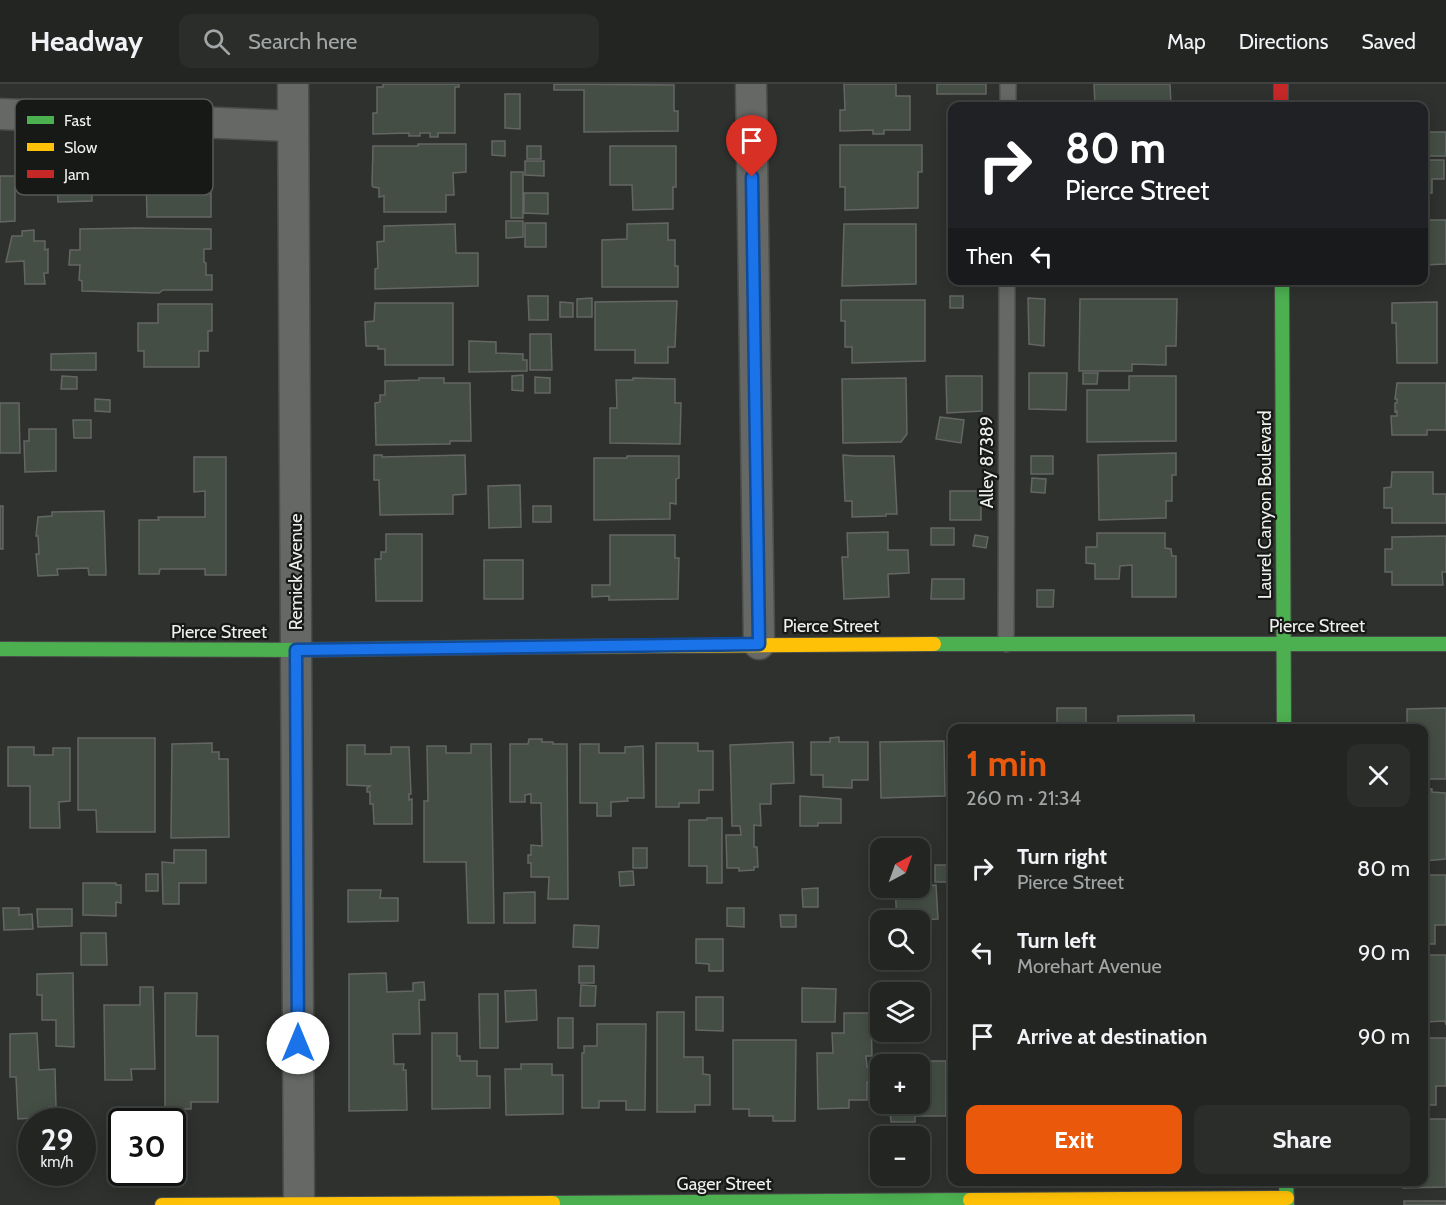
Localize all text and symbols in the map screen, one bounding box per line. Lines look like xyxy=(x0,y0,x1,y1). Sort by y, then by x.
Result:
search box xyxy=(179,14,599,68)
text: Headway xyxy=(30,24,143,58)
icon: search xyxy=(200,25,233,58)
text: Search here xyxy=(248,28,357,55)
text: Map xyxy=(1167,29,1206,54)
text: Directions xyxy=(1239,29,1328,54)
text: Saved xyxy=(1361,29,1416,54)
legend xyxy=(15,99,213,195)
text: Fast xyxy=(64,111,92,130)
pin xyxy=(726,115,777,177)
text: 80 m xyxy=(1065,122,1166,174)
icon: arrive xyxy=(735,124,768,157)
icon: right xyxy=(966,126,1044,204)
text: Slow xyxy=(64,138,98,157)
text: Jam xyxy=(63,165,90,184)
text: Pierce Street xyxy=(1065,174,1209,207)
icon: left xyxy=(1025,240,1058,273)
text: Then xyxy=(966,243,1013,270)
street label: Laurel Canyon Boulevard xyxy=(1254,411,1276,599)
street label: Alley 87389 xyxy=(976,416,998,508)
street label: Remick Avenue xyxy=(285,514,307,630)
street label: Pierce Street xyxy=(783,615,879,637)
street label: Pierce Street xyxy=(1269,615,1365,637)
street label: Pierce Street xyxy=(171,621,267,643)
text: 1 min xyxy=(966,741,1047,785)
button: close xyxy=(1347,744,1410,807)
text: 260 m · 21:34 xyxy=(966,786,1081,810)
north arrow xyxy=(870,838,930,898)
map controls xyxy=(870,838,930,1186)
text: Turn right xyxy=(1017,843,1107,870)
icon: right xyxy=(966,852,999,885)
text: 80 m xyxy=(1357,855,1410,882)
text: Pierce Street xyxy=(1017,870,1124,894)
button: search xyxy=(870,910,930,970)
text: Turn left xyxy=(1017,927,1096,954)
icon: left xyxy=(966,936,999,969)
text: 90 m xyxy=(1358,939,1410,966)
text: Morehart Avenue xyxy=(1017,954,1162,978)
button: layers xyxy=(870,982,930,1042)
position arrow xyxy=(266,1011,330,1075)
icon: arrive xyxy=(966,1020,999,1053)
text: Arrive at destination xyxy=(1017,1023,1207,1050)
text: 90 m xyxy=(1358,1023,1410,1050)
button: + xyxy=(870,1054,930,1114)
button: Exit xyxy=(966,1105,1182,1174)
button: Share xyxy=(1194,1105,1410,1174)
speed limit sign: 30 xyxy=(108,1108,186,1186)
text: 29 xyxy=(41,1121,73,1158)
button: − xyxy=(870,1126,930,1186)
text: km/h xyxy=(41,1153,73,1171)
street label: Gager Street xyxy=(677,1173,771,1195)

